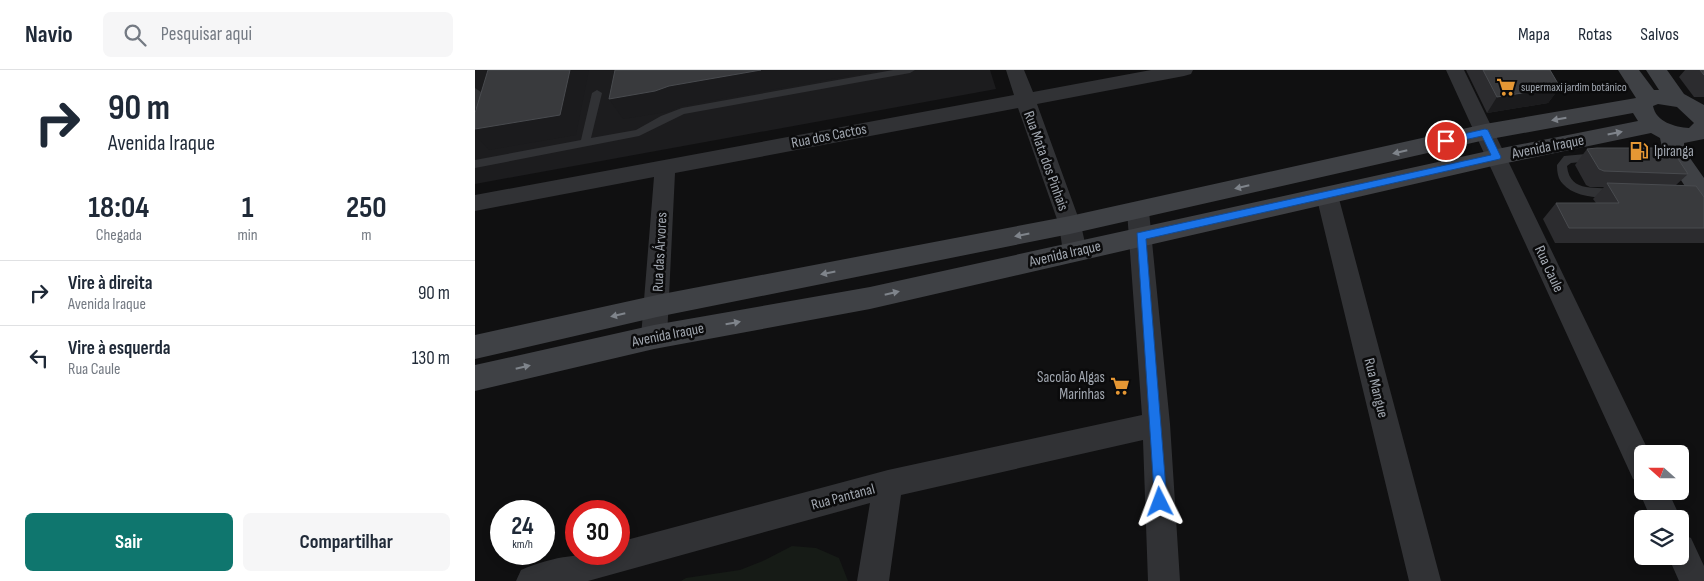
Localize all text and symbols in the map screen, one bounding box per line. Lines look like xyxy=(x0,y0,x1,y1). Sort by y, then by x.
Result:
search box xyxy=(103,12,453,57)
text: Navio xyxy=(25,20,73,49)
icon: search xyxy=(121,21,149,49)
text: Pesquisar aqui xyxy=(161,23,252,46)
text: Mapa xyxy=(1518,24,1550,45)
text: Rotas xyxy=(1578,24,1612,45)
text: Salvos xyxy=(1640,24,1679,45)
supermarket icon: supermaxi jardim botânico xyxy=(1495,76,1517,98)
place label: supermaxi jardim botânico xyxy=(1521,80,1627,95)
text: 90 m xyxy=(108,87,170,130)
icon: right xyxy=(25,90,90,155)
street label: Rua Mata dos Pinhais xyxy=(1019,108,1073,214)
one-way arrow xyxy=(1551,116,1567,124)
street label: Rua dos Cactos xyxy=(790,119,868,153)
pin xyxy=(1425,120,1467,162)
icon: arrive xyxy=(1432,127,1460,155)
one-way arrow xyxy=(1607,129,1623,137)
text: Avenida Iraque xyxy=(108,130,215,157)
street label: Avenida Iraque xyxy=(1509,131,1586,163)
fuel station icon: Ipiranga xyxy=(1628,140,1650,162)
place label: Ipiranga xyxy=(1654,142,1694,161)
one-way arrow xyxy=(1392,148,1408,156)
one-way arrow xyxy=(1234,183,1249,191)
text: 18:04 xyxy=(88,190,149,226)
text: 1 xyxy=(242,190,254,226)
text: 250 xyxy=(346,190,387,226)
street label: Rua das Árvores xyxy=(648,212,672,292)
text: Chegada xyxy=(96,226,142,245)
text: min xyxy=(238,226,258,245)
text: m xyxy=(361,226,371,245)
one-way arrow xyxy=(1014,231,1030,239)
street label: Avenida Iraque xyxy=(1026,237,1103,272)
street label: Rua Caule xyxy=(1530,243,1568,295)
one-way arrow xyxy=(820,269,836,277)
text: Vire à direita xyxy=(68,272,152,295)
icon: right xyxy=(25,279,53,307)
text: 90 m xyxy=(418,282,450,305)
one-way arrow xyxy=(885,289,900,297)
text: Avenida Iraque xyxy=(68,295,146,314)
one-way arrow xyxy=(610,311,625,319)
one-way arrow xyxy=(725,318,741,326)
street label: Avenida Iraque xyxy=(629,319,706,351)
text: Vire à esquerda xyxy=(68,337,170,360)
icon: left xyxy=(25,344,53,372)
text: 130 m xyxy=(412,347,450,370)
street label: Rua Mangue xyxy=(1359,356,1393,420)
text: Rua Caule xyxy=(68,360,121,379)
one-way arrow xyxy=(515,363,530,371)
place label: Sacolão Algas Marinhas xyxy=(1037,368,1105,404)
supermarket icon: Sacolão Algas Marinhas xyxy=(1109,375,1131,397)
north arrow xyxy=(1634,445,1689,500)
map controls xyxy=(1634,445,1689,565)
position arrow xyxy=(1133,475,1185,527)
street label: Rua Pantanal xyxy=(809,479,877,515)
speed limit sign: 30 xyxy=(565,500,630,565)
button: layers xyxy=(1634,510,1689,565)
text: 24 xyxy=(511,511,534,542)
button: Sair xyxy=(25,513,233,571)
button: Compartilhar xyxy=(243,513,450,571)
text: km/h xyxy=(512,537,533,552)

